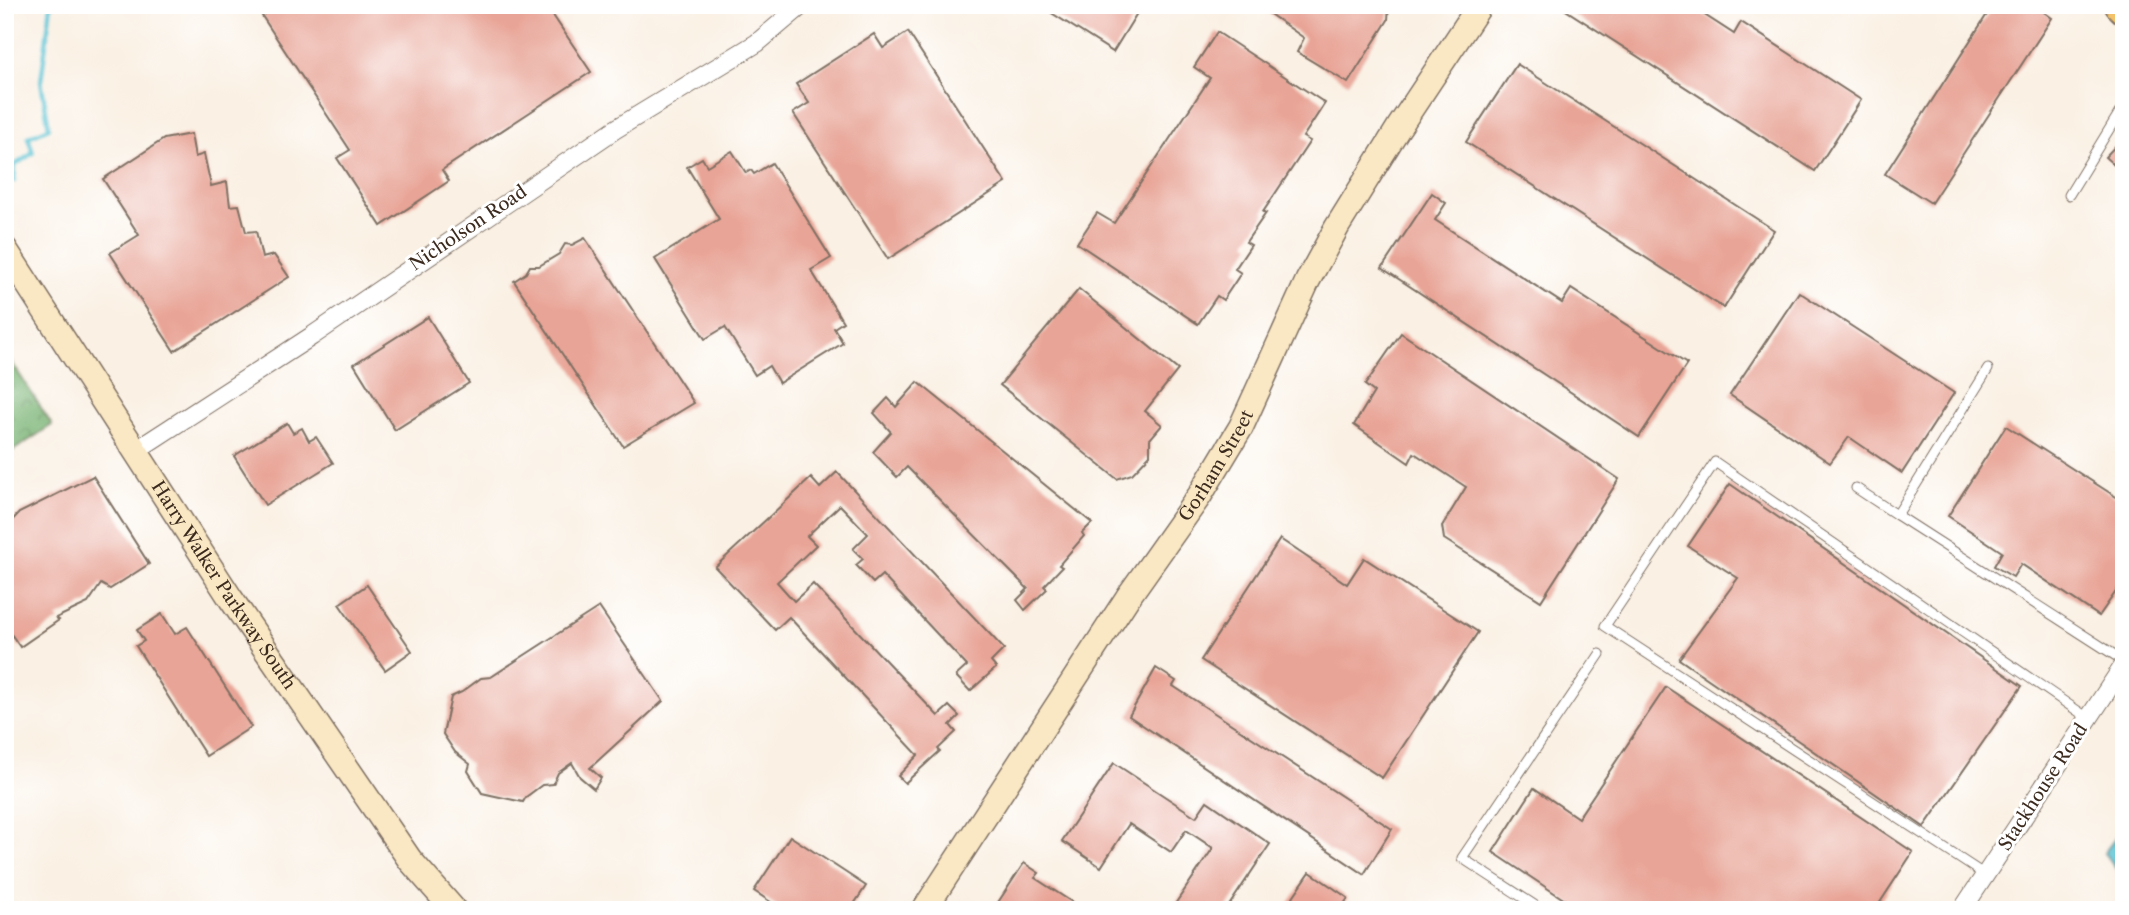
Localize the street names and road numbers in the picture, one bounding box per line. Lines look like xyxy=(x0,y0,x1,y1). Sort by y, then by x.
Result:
street label: Nicholson Road xyxy=(405,181,531,275)
street label: Gorham Street xyxy=(1174,406,1258,526)
street label: Harry Walker Parkway South xyxy=(147,477,301,694)
street label: Stackhouse Road xyxy=(1994,719,2092,855)

